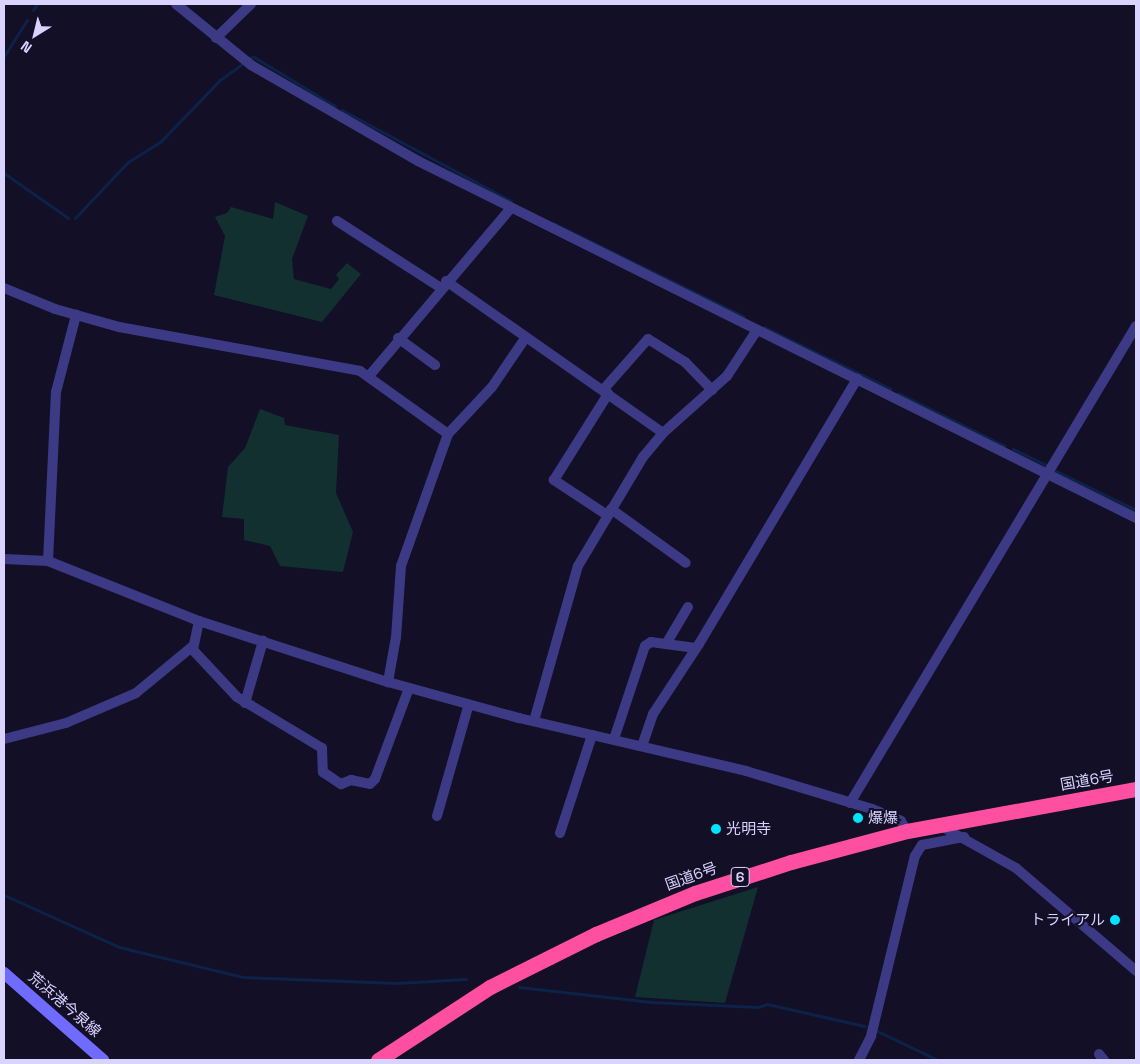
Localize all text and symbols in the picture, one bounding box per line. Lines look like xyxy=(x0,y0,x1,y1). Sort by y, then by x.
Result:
north arrow xyxy=(10,10,60,60)
text: N xyxy=(17,37,35,57)
street label: 国道6号 xyxy=(1059,766,1115,794)
place label: 爆爆 xyxy=(868,809,898,827)
marker: 爆爆 xyxy=(852,812,864,824)
place label: 光明寺 xyxy=(726,820,771,838)
marker: 光明寺 xyxy=(710,823,722,835)
street label: 国道6号 xyxy=(662,858,720,894)
road number: 6 xyxy=(730,866,750,889)
place label: トライアル xyxy=(1030,911,1105,929)
marker: トライアル xyxy=(1109,914,1121,926)
street label: 荒浜港今泉線 xyxy=(25,968,105,1040)

